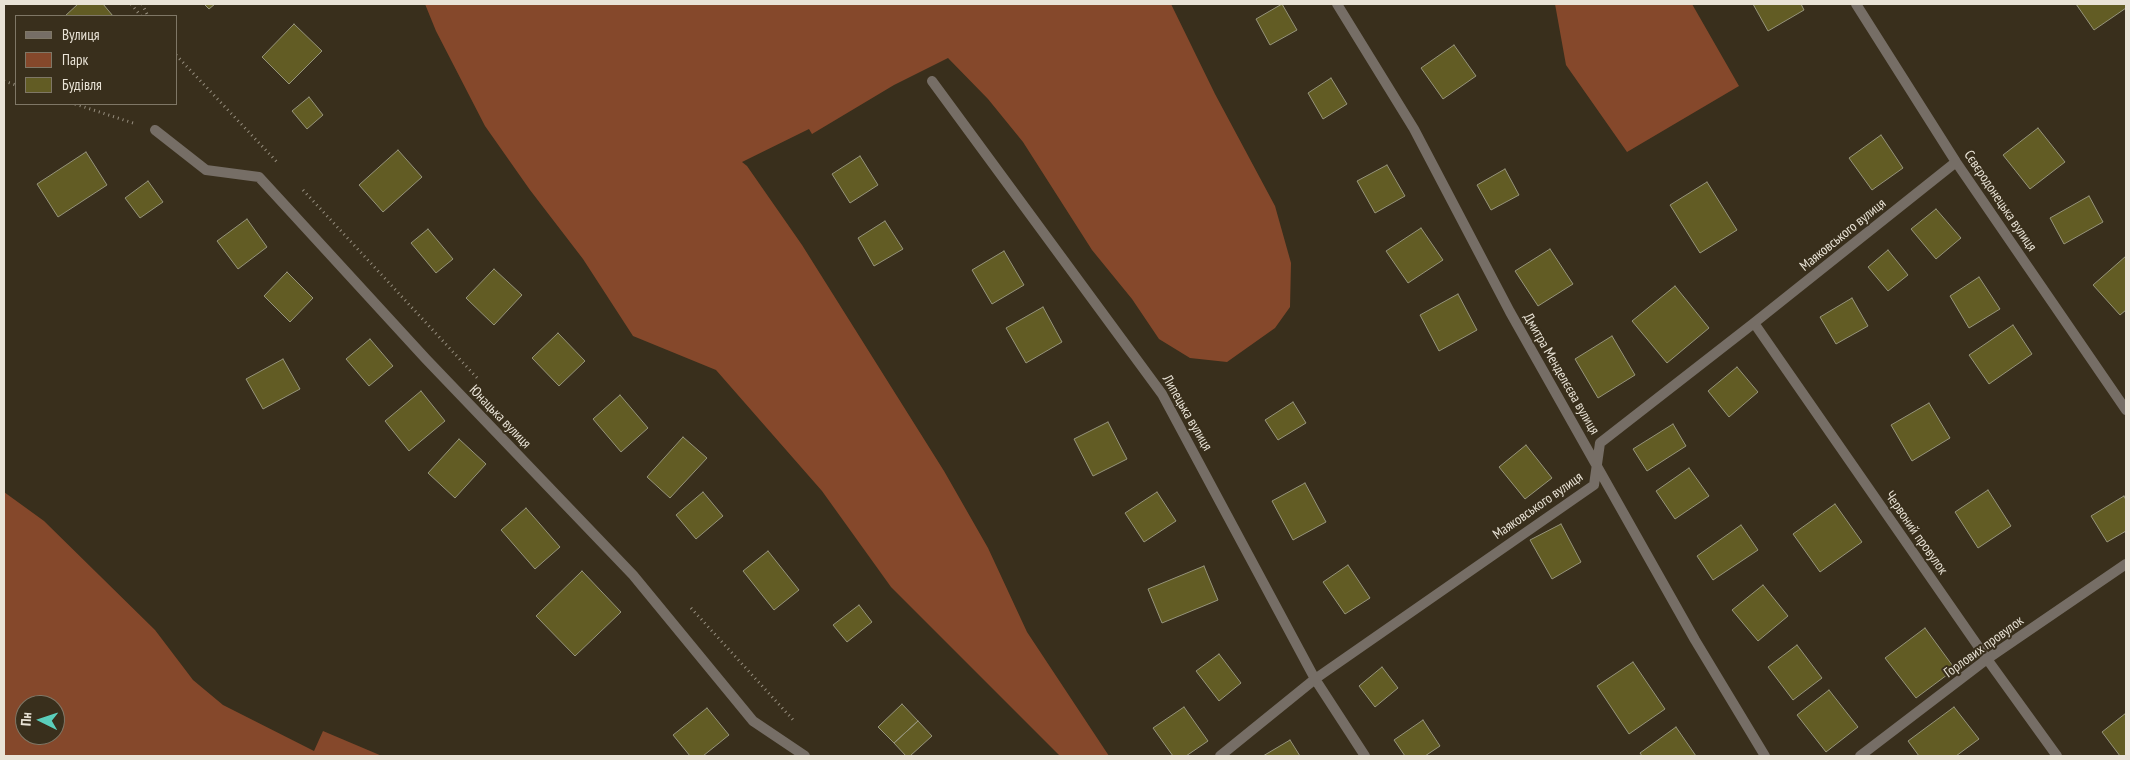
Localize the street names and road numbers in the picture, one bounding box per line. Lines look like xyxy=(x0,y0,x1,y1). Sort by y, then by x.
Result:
street label: Сєвєродонецька вулиця xyxy=(1960,147,2040,255)
street label: Маяковського вулиця xyxy=(1797,195,1889,275)
street label: Дмитра Менделєєва вулиця xyxy=(1519,310,1603,438)
street label: Липецька вулиця xyxy=(1159,372,1215,454)
street label: Юнацька вулиця xyxy=(466,382,534,452)
street label: Маяковського вулиця xyxy=(1490,469,1586,543)
street label: Червоний провулок xyxy=(1881,488,1951,578)
street label: Горлових провулок xyxy=(1941,613,2027,681)

